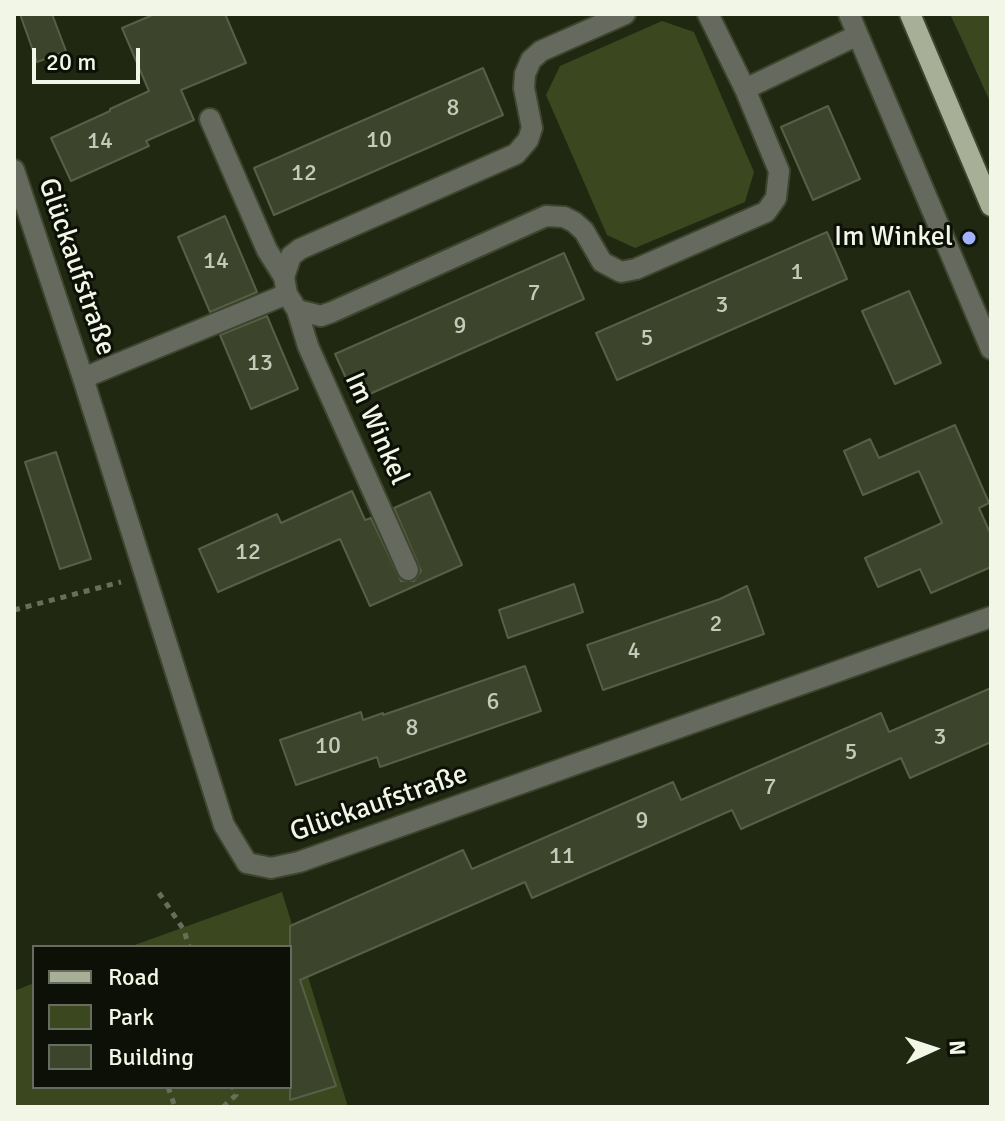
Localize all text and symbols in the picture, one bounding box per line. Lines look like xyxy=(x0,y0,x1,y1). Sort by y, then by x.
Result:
scale bar xyxy=(36,32,144,82)
text: 20 m xyxy=(46,47,96,77)
house number: 8 xyxy=(447,95,459,123)
house number: 10 xyxy=(366,127,392,155)
house number: 14 xyxy=(87,128,113,156)
house number: 12 xyxy=(291,160,317,188)
street label: Glückaufstraße xyxy=(30,174,122,360)
place label: Im Winkel xyxy=(834,221,953,255)
marker: Im Winkel xyxy=(960,229,978,247)
house number: 14 xyxy=(203,248,229,276)
house number: 1 xyxy=(791,259,803,287)
house number: 7 xyxy=(528,280,540,308)
house number: 3 xyxy=(716,292,728,320)
house number: 9 xyxy=(454,313,466,341)
house number: 5 xyxy=(641,325,653,353)
house number: 13 xyxy=(247,350,273,378)
street label: Im Winkel xyxy=(336,368,416,490)
house number: 12 xyxy=(235,539,261,567)
house number: 2 xyxy=(710,611,722,639)
house number: 4 xyxy=(628,638,640,666)
house number: 6 xyxy=(487,689,499,717)
house number: 8 xyxy=(406,715,418,743)
house number: 3 xyxy=(934,724,946,752)
house number: 10 xyxy=(315,733,341,761)
house number: 5 xyxy=(845,739,857,767)
street label: Glückaufstraße xyxy=(286,758,472,850)
house number: 7 xyxy=(764,774,776,802)
house number: 9 xyxy=(636,808,648,836)
house number: 11 xyxy=(549,843,575,871)
legend xyxy=(32,945,292,1089)
text: Road xyxy=(108,962,159,992)
text: Park xyxy=(108,1002,154,1032)
north arrow xyxy=(893,1009,973,1089)
text: N xyxy=(944,1039,971,1056)
text: Building xyxy=(108,1042,194,1072)

